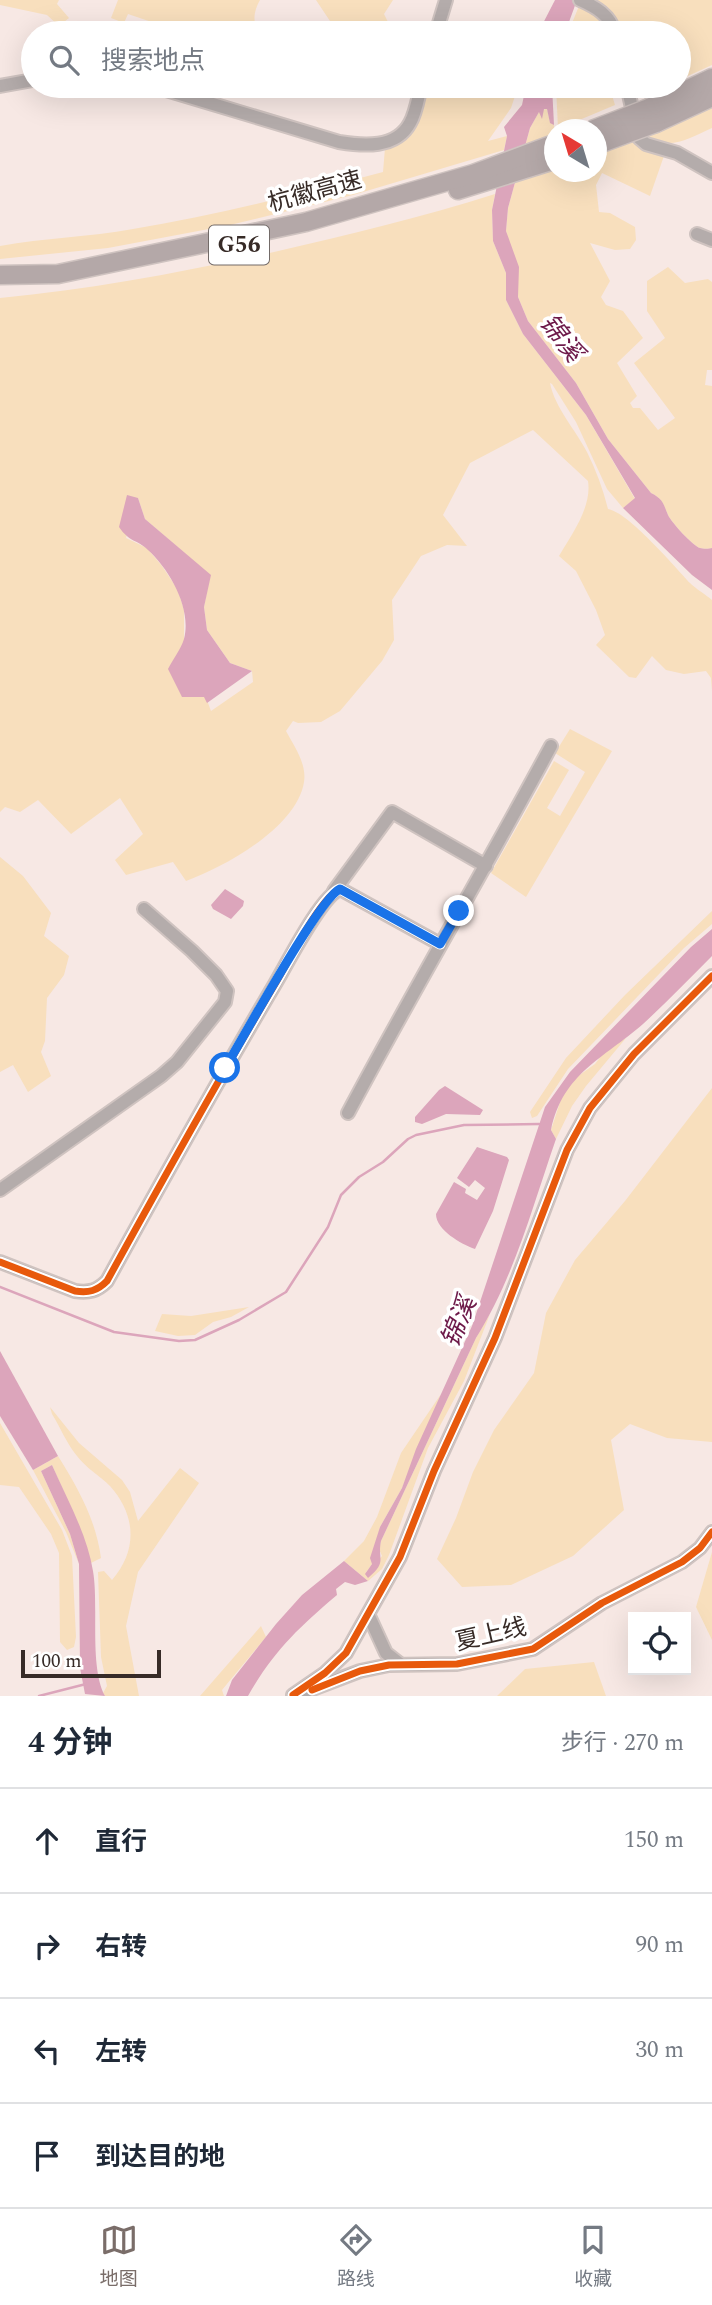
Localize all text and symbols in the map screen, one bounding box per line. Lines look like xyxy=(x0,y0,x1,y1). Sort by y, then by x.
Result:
search box xyxy=(21,21,691,98)
icon: search xyxy=(45,41,83,79)
text: 搜索地点 xyxy=(101,41,205,81)
north arrow xyxy=(544,119,607,182)
street label: 杭徽高速 xyxy=(264,162,366,222)
road number: G56 xyxy=(209,226,269,264)
water label: 锦溪 xyxy=(529,305,595,373)
route end xyxy=(443,895,474,926)
route start xyxy=(209,1052,240,1083)
water label: 锦溪 xyxy=(431,1288,488,1354)
street label: 夏上线 xyxy=(452,1609,530,1661)
map controls xyxy=(628,1612,691,1675)
button: locate xyxy=(628,1612,691,1675)
scale bar xyxy=(21,1647,161,1679)
text: 100 m xyxy=(32,1647,82,1676)
text: 4 分钟 xyxy=(28,1720,112,1766)
text: 步行 · 270 m xyxy=(561,1726,684,1761)
icon: ahead xyxy=(28,1822,66,1860)
text: 直行 xyxy=(95,1822,147,1862)
text: 150 m xyxy=(624,1823,684,1858)
icon: right xyxy=(28,1927,66,1965)
text: 右转 xyxy=(95,1927,147,1967)
text: 90 m xyxy=(635,1928,684,1963)
icon: left xyxy=(28,2032,66,2070)
text: 左转 xyxy=(95,2032,147,2072)
text: 30 m xyxy=(635,2033,684,2068)
icon: arrive xyxy=(28,2137,66,2175)
text: 到达目的地 xyxy=(95,2137,225,2177)
tab: 地图 xyxy=(100,2221,138,2294)
tab: 路线 xyxy=(337,2221,375,2294)
tab: 收藏 xyxy=(574,2221,612,2294)

